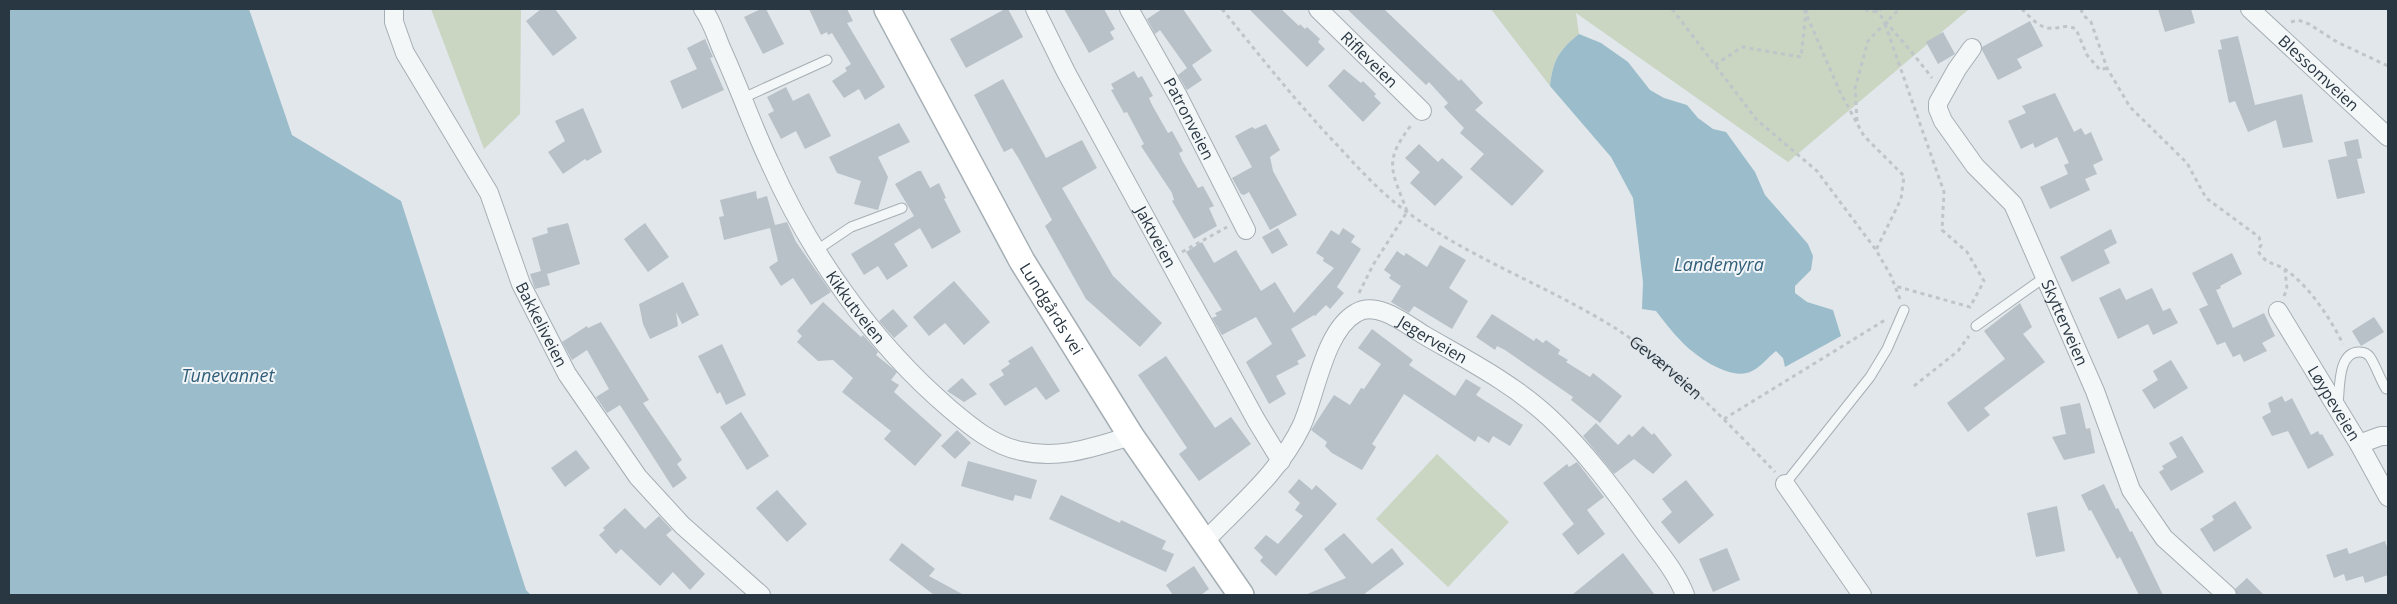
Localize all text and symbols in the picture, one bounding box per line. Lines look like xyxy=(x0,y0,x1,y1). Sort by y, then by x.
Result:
street label: Rifleveien xyxy=(1336,26,1403,93)
street label: Blessomveien xyxy=(2274,30,2364,116)
street label: Patronveien xyxy=(1159,73,1220,164)
street label: Jaktveien xyxy=(1129,200,1182,272)
water label: Landemyra xyxy=(1674,252,1764,276)
street label: Lundgårds vei xyxy=(1015,258,1089,359)
street label: Kikkutveien xyxy=(821,266,890,348)
street label: Skytterveien xyxy=(2036,276,2093,369)
street label: Bakkeliveien xyxy=(511,278,573,371)
street label: Jegerveien xyxy=(1392,309,1472,369)
street label: Geværveien xyxy=(1625,330,1707,404)
street label: Løypeveien xyxy=(2303,361,2366,445)
water label: Tunevannet xyxy=(182,363,275,387)

